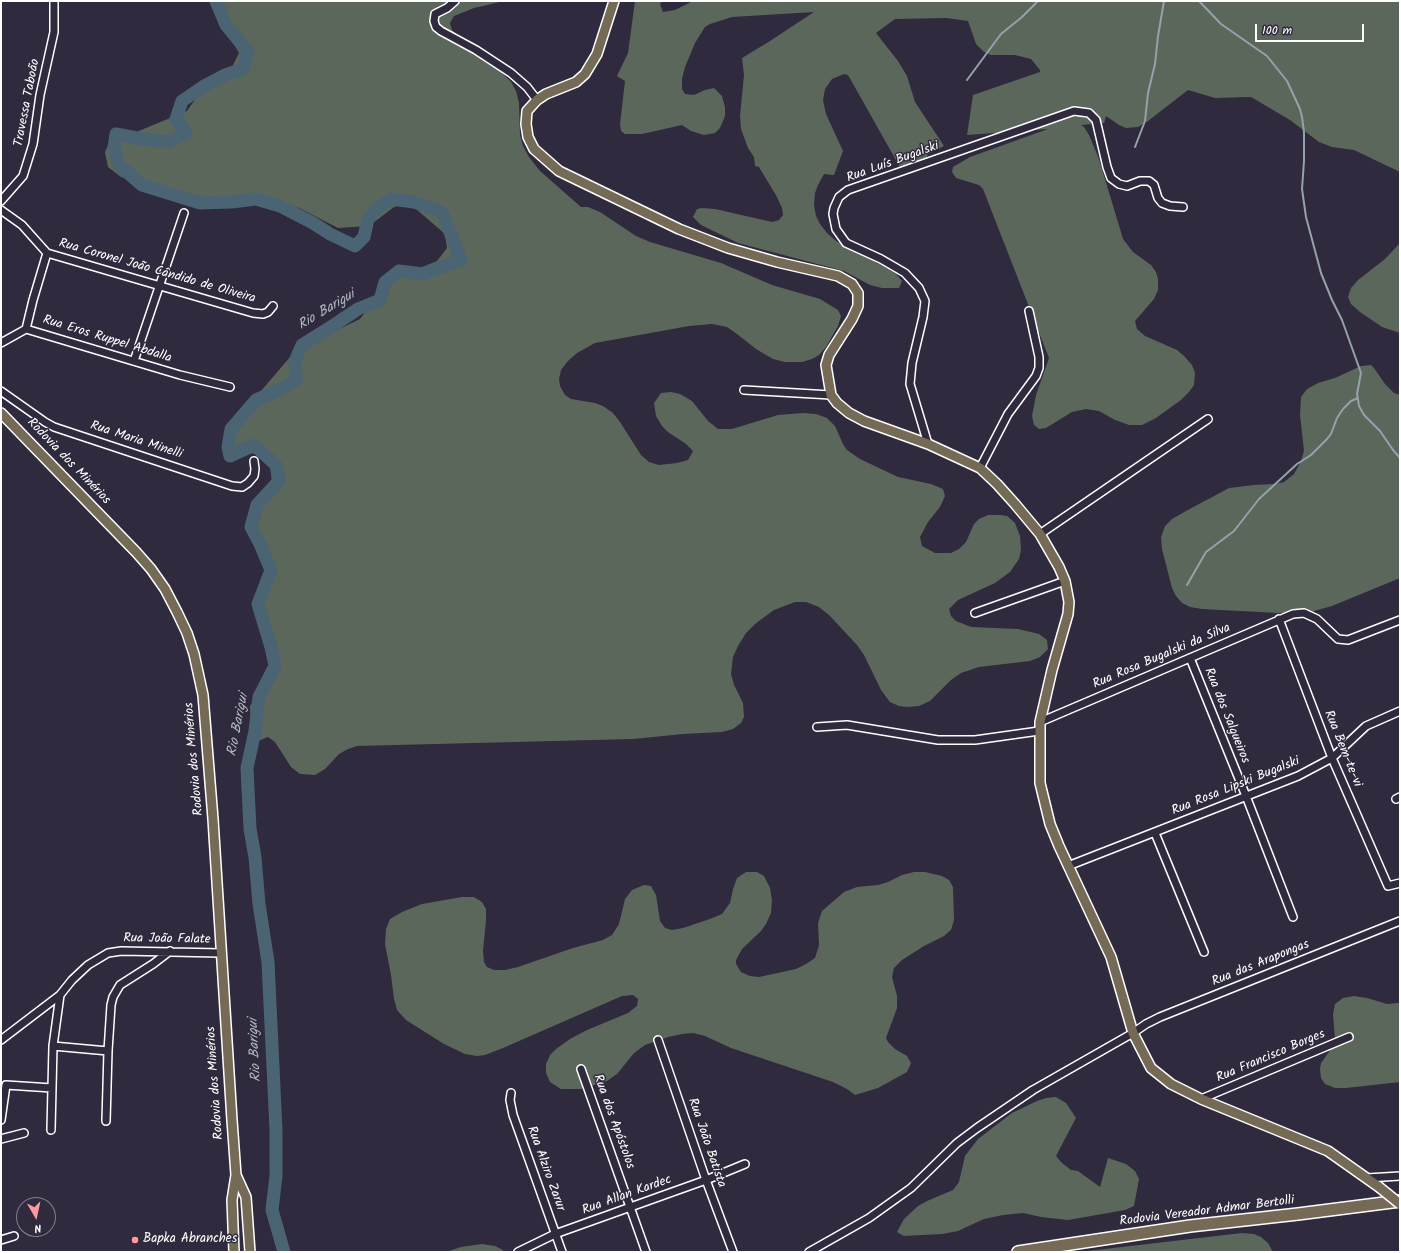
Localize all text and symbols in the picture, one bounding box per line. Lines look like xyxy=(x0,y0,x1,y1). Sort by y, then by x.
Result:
scale bar xyxy=(1257,16,1366,42)
text: 100 m xyxy=(1262,21,1292,40)
street label: Travessa Taboão xyxy=(12,58,44,148)
street label: Rua Luís Bugalski xyxy=(845,139,941,187)
street label: Rua Coronel João Cândido de Oliveira xyxy=(57,236,257,308)
water label: Rio Barigui xyxy=(295,287,359,335)
street label: Rua Eros Ruppel Abdalla xyxy=(41,313,173,367)
street label: Rodovia dos Minérios xyxy=(23,416,113,508)
street label: Rua Maria Minelli xyxy=(88,419,184,463)
street label: Rua Rosa Bugalski da Silva xyxy=(1091,621,1233,693)
street label: Rua dos Salgueiros xyxy=(1200,666,1252,766)
water label: Rio Barigui xyxy=(225,692,253,758)
street label: Rodovia dos Minérios xyxy=(182,702,208,816)
street label: Rua Bem-te-vi xyxy=(1320,709,1364,789)
street label: Rua Rosa Lipski Bugalski xyxy=(1170,754,1302,820)
street label: Rua João Falate xyxy=(123,931,211,949)
street label: Rua das Arapongas xyxy=(1210,937,1312,991)
water label: Rio Barigui xyxy=(246,1018,266,1082)
street label: Rodovia dos Minérios xyxy=(204,1026,228,1140)
street label: Rua Francisco Borges xyxy=(1214,1027,1328,1087)
street label: Rua dos Apóstolos xyxy=(589,1073,637,1171)
street label: Rua João Batista xyxy=(683,1096,729,1190)
street label: Rua Alziro Zarur xyxy=(522,1124,568,1214)
street label: Rua Allan Kardec xyxy=(580,1173,674,1219)
street label: Rodovia Vereador Admar Bertolli xyxy=(1119,1194,1295,1230)
north arrow xyxy=(16,1197,56,1237)
text: N xyxy=(33,1218,43,1237)
place label: Bapka Abranches xyxy=(143,1232,237,1248)
marker: Bapka Abranches xyxy=(130,1235,140,1245)

